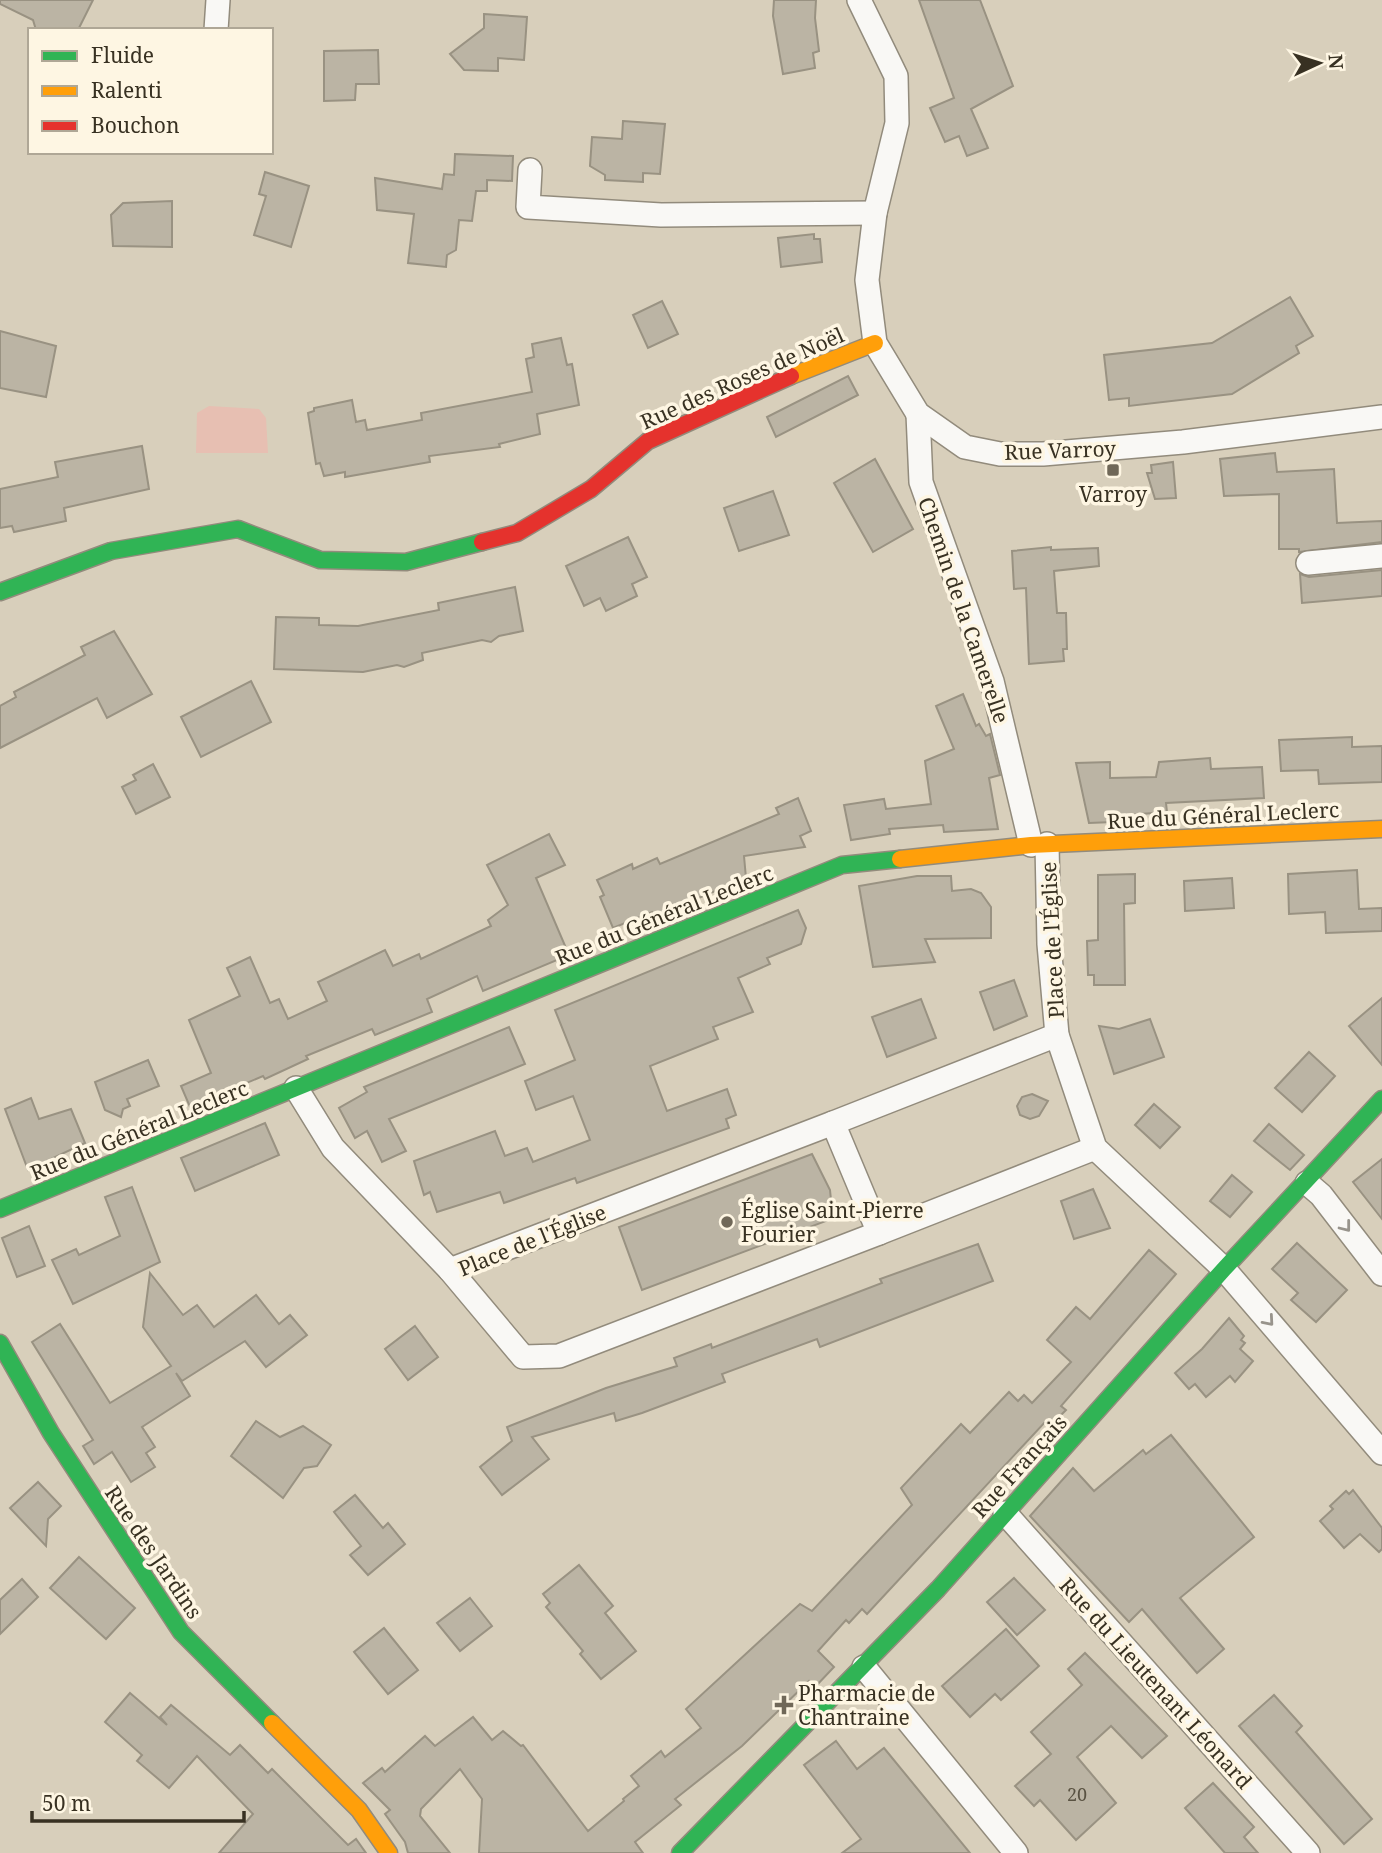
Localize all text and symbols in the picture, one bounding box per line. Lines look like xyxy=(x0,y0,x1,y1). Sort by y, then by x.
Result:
legend xyxy=(28,28,273,154)
north arrow xyxy=(1284,28,1354,98)
text: Fluide xyxy=(91,41,154,69)
text: N xyxy=(1322,53,1349,70)
text: Ralenti xyxy=(91,76,162,104)
text: Bouchon xyxy=(91,111,180,139)
street label: Rue des Roses de Noël xyxy=(636,320,849,436)
street label: Rue Varroy xyxy=(1004,434,1117,466)
marker: Varroy xyxy=(1105,462,1121,478)
place label: Varroy xyxy=(1079,480,1147,508)
street label: Chemin de la Camerelle xyxy=(912,493,1016,727)
street label: Rue du Général Leclerc xyxy=(1106,795,1340,835)
street label: Rue du Général Leclerc xyxy=(551,858,777,972)
street label: Place de l'Église xyxy=(1034,861,1070,1019)
street label: Rue du Général Leclerc xyxy=(26,1073,252,1187)
place label: Église Saint-Pierre Fourier xyxy=(741,1196,924,1248)
street label: Place de l'Église xyxy=(454,1198,610,1282)
marker: Église Saint-Pierre Fourier xyxy=(719,1214,735,1230)
one-way arrow xyxy=(1337,1219,1350,1232)
one-way arrow xyxy=(1260,1313,1273,1325)
street label: Rue Français xyxy=(965,1409,1073,1523)
street label: Rue des Jardins xyxy=(99,1480,209,1624)
street label: Rue du Lieutenant Léonard xyxy=(1054,1572,1258,1795)
place label: Pharmacie de Chantraine xyxy=(798,1679,935,1731)
marker: Pharmacie de Chantraine xyxy=(776,1697,792,1713)
scale bar xyxy=(32,1780,243,1824)
house number: 20 xyxy=(1067,1782,1087,1806)
text: 50 m xyxy=(42,1789,91,1817)

